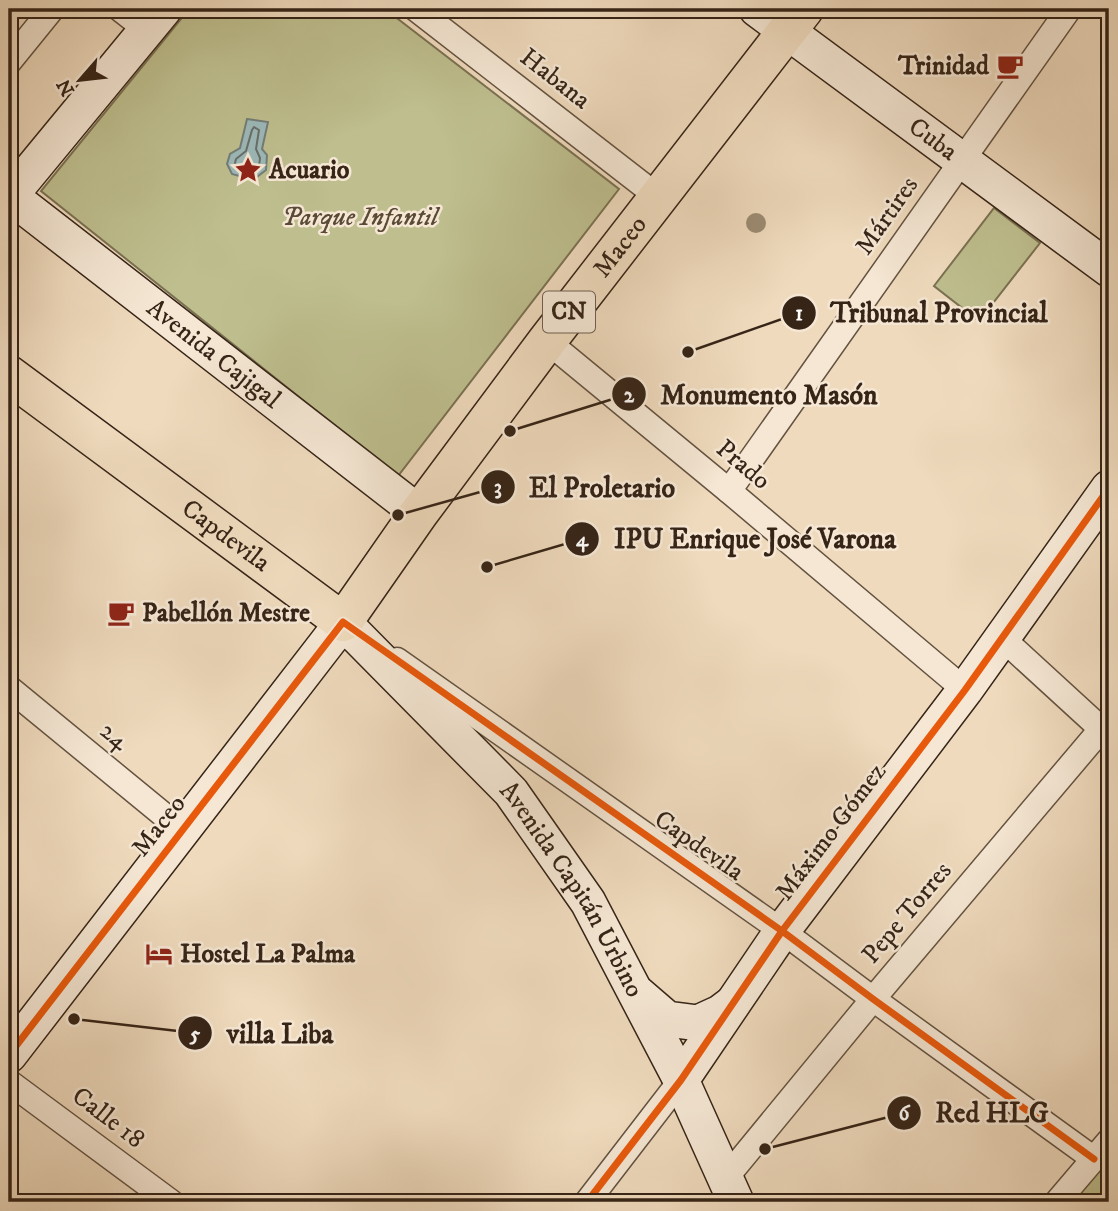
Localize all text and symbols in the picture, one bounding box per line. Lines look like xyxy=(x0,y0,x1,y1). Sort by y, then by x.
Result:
street label: Habana xyxy=(513,41,597,117)
north arrow xyxy=(46,46,116,116)
place label: Trinidad xyxy=(897,50,990,83)
cafe icon: Trinidad xyxy=(995,51,1025,81)
text: N xyxy=(52,75,80,100)
street label: Cuba xyxy=(902,110,964,168)
place label: Acuario xyxy=(268,154,350,187)
place icon: Acuario xyxy=(233,155,263,185)
street label: Mártires xyxy=(848,170,926,262)
park label: Parque Infantil xyxy=(282,201,441,234)
street label: Maceo xyxy=(586,209,654,284)
callout: Tribunal Provincial xyxy=(781,288,1062,337)
street label: Avenida Cajigal xyxy=(140,291,287,416)
road number: CN xyxy=(543,292,595,332)
text: Tribunal Provincial xyxy=(829,296,1048,331)
text: 1 xyxy=(795,301,803,327)
callout: Monumento Masón xyxy=(612,370,892,419)
text: Monumento Masón xyxy=(660,378,878,413)
text: 2 xyxy=(624,383,635,409)
street label: Prado xyxy=(709,433,777,497)
callout: El Proletario xyxy=(480,462,690,511)
text: El Proletario xyxy=(529,471,676,506)
text: 3 xyxy=(494,475,502,501)
street label: Capdevila xyxy=(175,492,277,579)
callout: IPU Enrique José Varona xyxy=(565,514,910,563)
text: IPU Enrique José Varona xyxy=(614,522,897,558)
text: 4 xyxy=(576,527,589,553)
place label: Pabellón Mestre xyxy=(142,597,310,630)
cafe icon: Pabellón Mestre xyxy=(106,598,136,628)
street label: 24 xyxy=(93,714,136,758)
street label: Máximo Gómez xyxy=(768,756,894,908)
street label: Avenida Capitán Urbino xyxy=(493,774,651,1003)
street label: Maceo xyxy=(125,788,193,864)
street label: Capdevila xyxy=(648,803,750,889)
street label: Pepe Torres xyxy=(855,855,959,971)
place label: Hostel La Palma xyxy=(180,938,356,971)
hotel icon: Hostel La Palma xyxy=(144,939,174,969)
callout: villa Liba xyxy=(178,1009,348,1058)
text: villa Liba xyxy=(226,1017,334,1052)
text: 5 xyxy=(189,1022,201,1048)
street label: Calle 18 xyxy=(65,1080,151,1156)
callout: Red HLG xyxy=(886,1088,1062,1137)
text: Red HLG xyxy=(935,1096,1049,1131)
text: 6 xyxy=(899,1101,911,1127)

